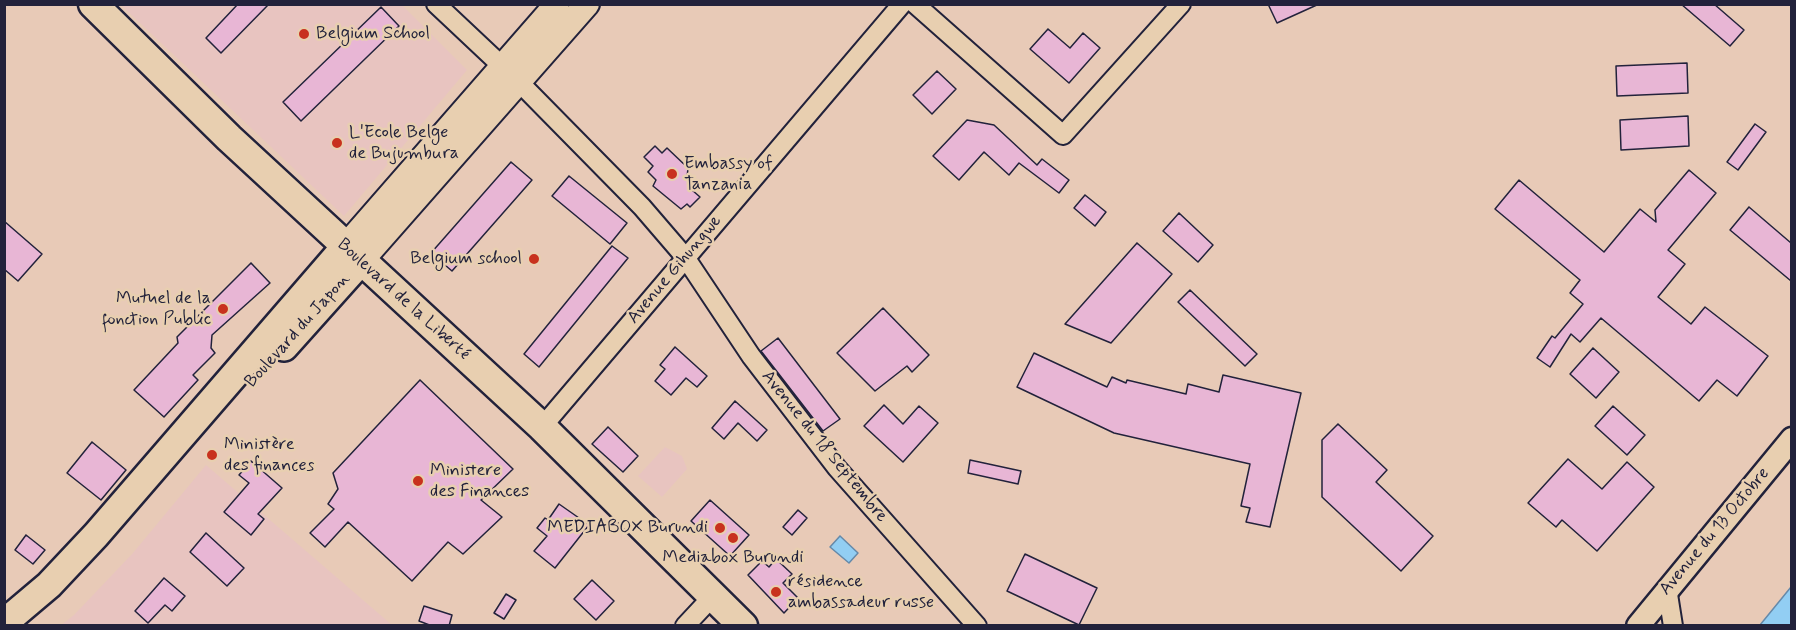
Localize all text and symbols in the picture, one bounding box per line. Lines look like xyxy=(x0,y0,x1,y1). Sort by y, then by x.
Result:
place label: Belgium School xyxy=(316,23,430,45)
marker: Belgium School xyxy=(297,27,311,41)
place label: L'Ecole Belge de Bujumbura xyxy=(349,122,459,164)
marker: L'Ecole Belge de Bujumbura xyxy=(330,136,344,150)
place label: Embassy of Tanzania xyxy=(684,153,773,195)
marker: Embassy of Tanzania xyxy=(665,167,679,181)
street label: Avenue Gihungwe xyxy=(623,211,727,329)
street label: Boulevard de la Liberté xyxy=(332,235,474,365)
place label: Belgium school xyxy=(410,248,522,270)
marker: Belgium school xyxy=(527,252,541,266)
street label: Boulevard du Japon xyxy=(241,269,355,393)
place label: Mutuel de la fonction Public xyxy=(102,288,211,330)
marker: Mutuel de la fonction Public xyxy=(216,302,230,316)
street label: Avenue du 18 Septembre xyxy=(756,367,892,527)
place label: Ministère des finances xyxy=(224,434,314,476)
marker: Ministère des finances xyxy=(205,448,219,462)
place label: Ministere des Finances xyxy=(430,460,529,502)
street label: Avenue du 13 Octobre xyxy=(1655,464,1775,600)
marker: Ministere des Finances xyxy=(411,474,425,488)
place label: MEDIABOX Burundi xyxy=(547,517,708,539)
marker: MEDIABOX Burundi xyxy=(713,521,727,535)
marker: Mediabox Burundi xyxy=(726,531,740,545)
place label: Mediabox Burundi xyxy=(662,547,804,569)
place label: résidence ambassadeur russe xyxy=(788,571,934,614)
marker: résidence ambassadeur russe xyxy=(769,585,783,599)

